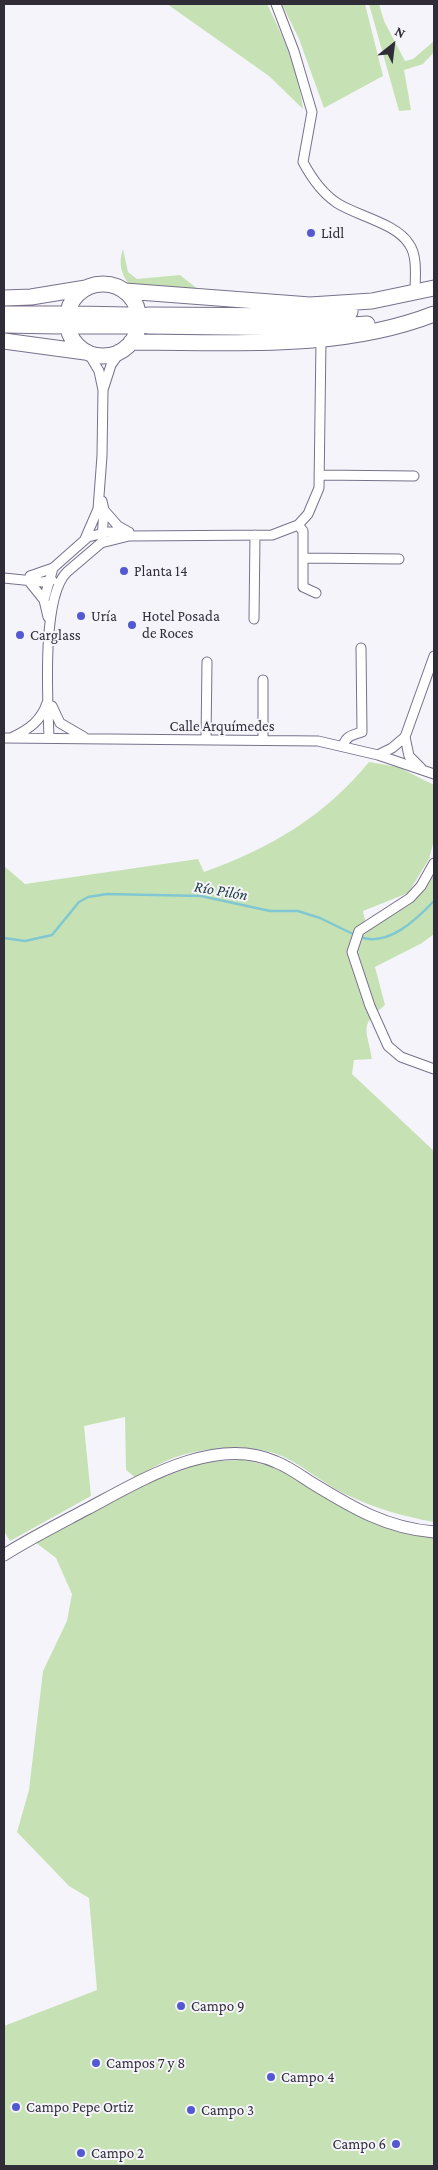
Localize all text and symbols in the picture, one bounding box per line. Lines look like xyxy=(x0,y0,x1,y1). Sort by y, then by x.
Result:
north arrow xyxy=(368,20,418,70)
text: N xyxy=(392,23,408,41)
place label: Lidl xyxy=(321,224,344,242)
marker: Lidl xyxy=(305,227,317,239)
place label: Planta 14 xyxy=(134,562,188,580)
marker: Planta 14 xyxy=(118,565,130,577)
place label: Uría xyxy=(91,607,117,625)
place label: Hotel Posada de Roces xyxy=(142,607,220,642)
marker: Uría xyxy=(75,610,87,622)
marker: Hotel Posada de Roces xyxy=(126,619,138,631)
place label: Carglass xyxy=(30,626,81,644)
marker: Carglass xyxy=(14,629,26,641)
street label: Calle Arquímedes xyxy=(169,717,275,735)
water label: Río Pilón xyxy=(193,877,249,905)
place label: Campo 9 xyxy=(191,1997,245,2015)
marker: Campo 9 xyxy=(175,2000,187,2012)
place label: Campos 7 y 8 xyxy=(106,2054,185,2072)
marker: Campos 7 y 8 xyxy=(90,2057,102,2069)
place label: Campo 4 xyxy=(281,2068,335,2086)
marker: Campo 4 xyxy=(265,2071,277,2083)
place label: Campo Pepe Ortiz xyxy=(26,2098,134,2116)
marker: Campo Pepe Ortiz xyxy=(10,2101,22,2113)
place label: Campo 3 xyxy=(201,2101,254,2119)
marker: Campo 3 xyxy=(185,2104,197,2116)
place label: Campo 6 xyxy=(332,2135,386,2153)
marker: Campo 6 xyxy=(390,2138,402,2150)
place label: Campo 2 xyxy=(91,2144,144,2162)
marker: Campo 2 xyxy=(75,2147,87,2159)

